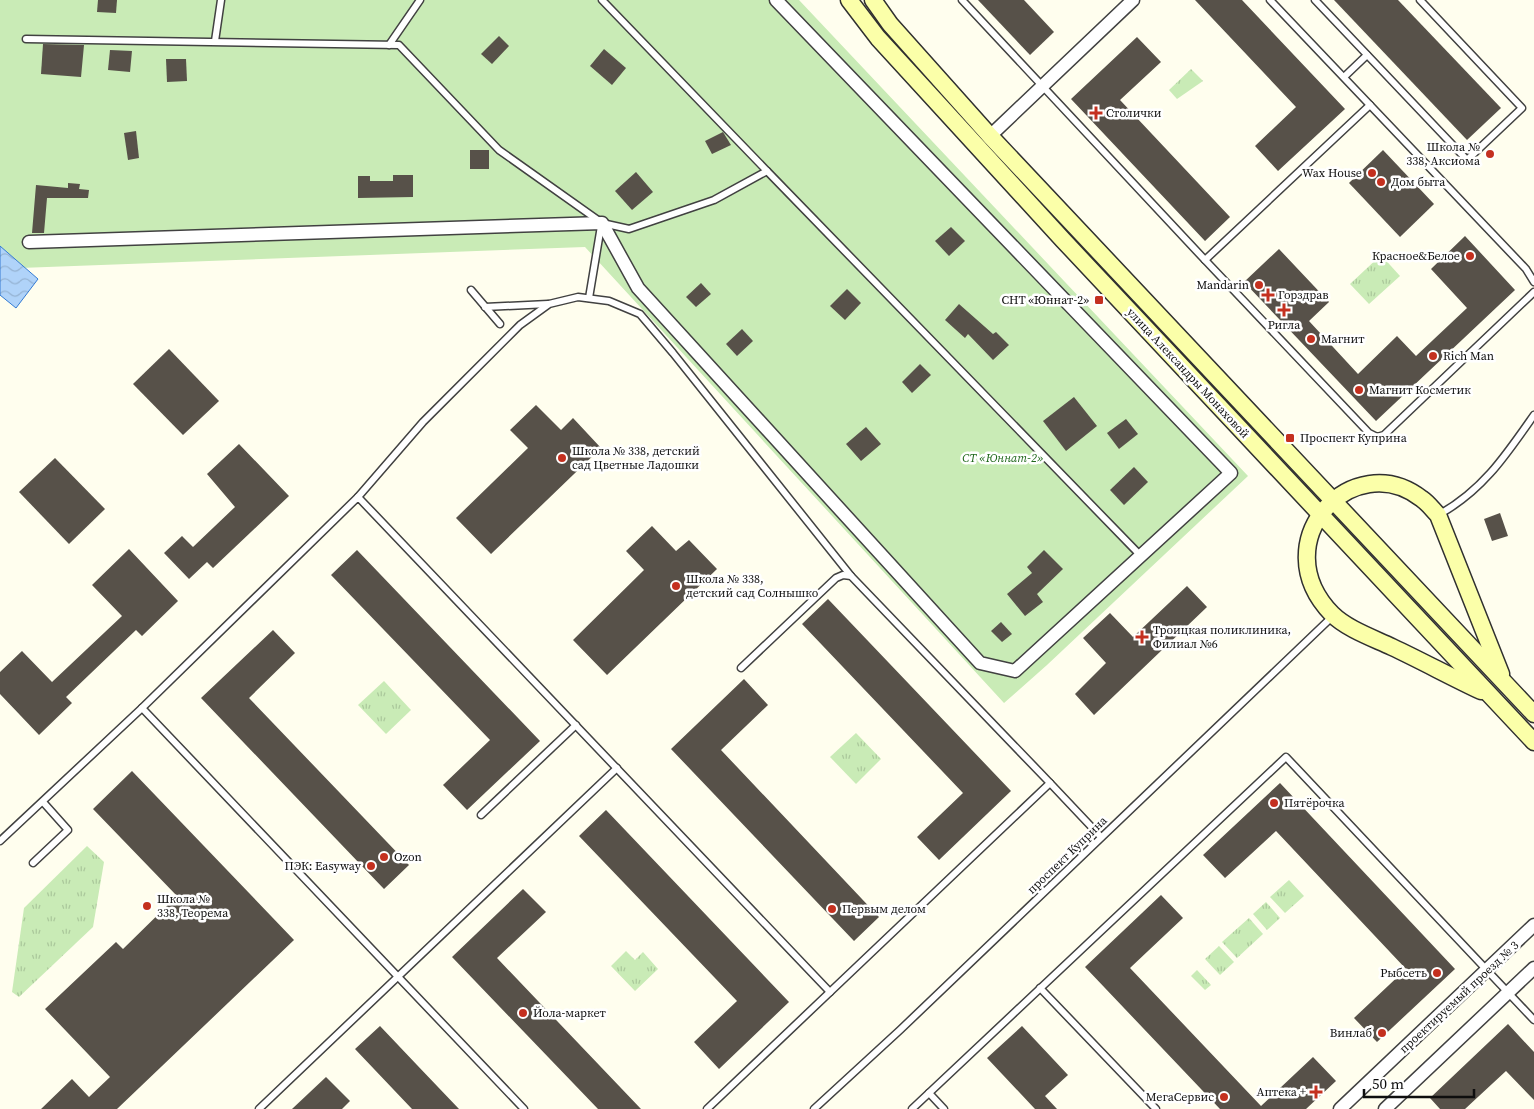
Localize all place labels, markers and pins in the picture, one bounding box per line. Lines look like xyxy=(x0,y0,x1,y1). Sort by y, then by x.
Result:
place label: Столички xyxy=(1106,105,1162,121)
marker: Столички xyxy=(1090,107,1102,119)
place label: Школа № 338, Аксиома xyxy=(1406,139,1481,169)
marker: Школа № 338, Аксиома xyxy=(1484,148,1496,160)
place label: Wax House xyxy=(1302,165,1362,181)
marker: Wax House xyxy=(1366,167,1378,179)
place label: Дом быта xyxy=(1391,174,1446,190)
marker: Дом быта xyxy=(1375,176,1387,188)
place label: Красное&Белое xyxy=(1372,248,1460,264)
marker: Красное&Белое xyxy=(1464,250,1476,262)
place label: Mandarin xyxy=(1196,277,1249,293)
marker: Mandarin xyxy=(1253,279,1265,291)
place label: Горздрав xyxy=(1278,287,1328,303)
marker: Горздрав xyxy=(1262,289,1274,301)
place label: СНТ «Юннат-2» xyxy=(1001,292,1089,308)
marker: СНТ «Юннат-2» xyxy=(1093,294,1105,306)
marker: Ригла xyxy=(1278,304,1290,316)
place label: Ригла xyxy=(1268,317,1301,333)
place label: Магнит xyxy=(1321,331,1365,347)
marker: Магнит xyxy=(1305,333,1317,345)
place label: Rich Man xyxy=(1443,348,1494,364)
marker: Rich Man xyxy=(1427,350,1439,362)
place label: Магнит Косметик xyxy=(1369,382,1471,398)
marker: Магнит Косметик xyxy=(1353,384,1365,396)
place label: Проспект Куприна xyxy=(1300,430,1408,446)
marker: Проспект Куприна xyxy=(1284,432,1296,444)
place label: Школа № 338, детский сад Цветные Ладошки xyxy=(572,443,700,473)
marker: Школа № 338, детский сад Цветные Ладошки xyxy=(556,452,568,464)
place label: Школа № 338, детский сад Солнышко xyxy=(686,571,819,601)
marker: Школа № 338, детский сад Солнышко xyxy=(670,580,682,592)
place label: Троицкая поликлиника, Филиал №6 xyxy=(1153,622,1291,652)
marker: Троицкая поликлиника, Филиал №6 xyxy=(1135,630,1149,644)
place label: Пятёрочка xyxy=(1284,795,1345,811)
marker: Пятёрочка xyxy=(1268,797,1280,809)
place label: Ozon xyxy=(394,849,422,865)
marker: Ozon xyxy=(378,851,390,863)
place label: ПЭК: Easyway xyxy=(285,858,362,874)
marker: ПЭК: Easyway xyxy=(365,860,377,872)
place label: Школа № 338, Теорема xyxy=(157,891,229,921)
marker: Школа № 338, Теорема xyxy=(141,900,153,912)
place label: Первым делом xyxy=(842,901,926,917)
marker: Первым делом xyxy=(826,903,838,915)
place label: Рыбсеть xyxy=(1380,965,1427,981)
marker: Рыбсеть xyxy=(1431,967,1443,979)
place label: Йола-маркет xyxy=(533,1005,607,1021)
marker: Йола-маркет xyxy=(517,1007,529,1019)
place label: Винлаб xyxy=(1330,1025,1372,1041)
marker: Винлаб xyxy=(1376,1027,1388,1039)
place label: Аптека + xyxy=(1256,1084,1307,1100)
marker: Аптека + xyxy=(1310,1086,1322,1098)
place label: МегаСервис xyxy=(1146,1089,1214,1105)
marker: МегаСервис xyxy=(1218,1091,1230,1103)

